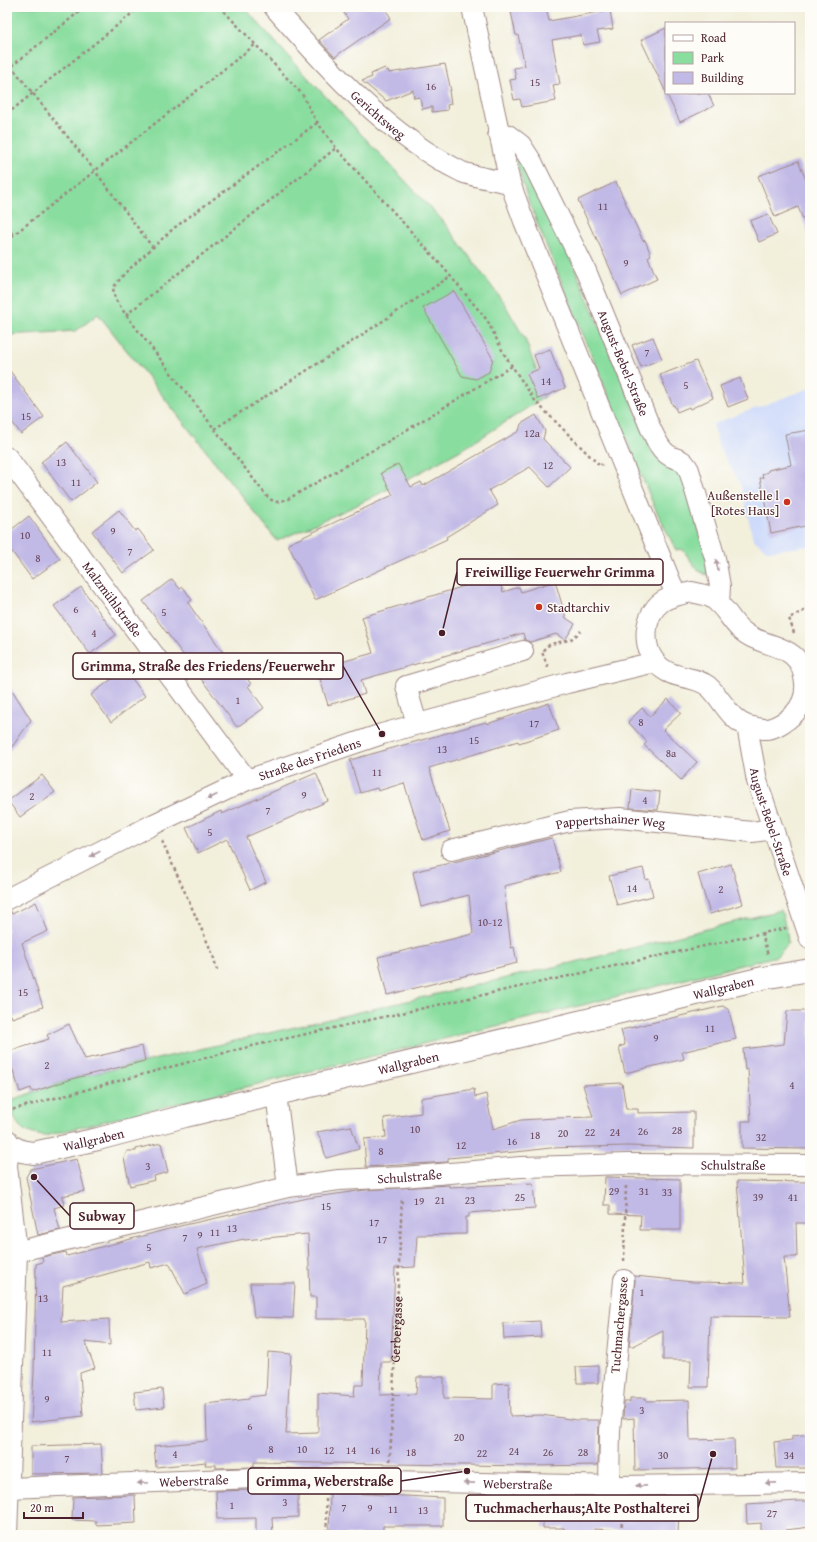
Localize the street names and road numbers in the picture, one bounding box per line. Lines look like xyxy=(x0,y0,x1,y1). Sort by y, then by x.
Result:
street label: Gerichtsweg xyxy=(347,85,410,144)
street label: August-Bebel-Straße xyxy=(593,307,654,419)
street label: Malzmühlstraße xyxy=(78,557,147,641)
street label: Straße des Friedens xyxy=(256,732,363,785)
street label: August-Bebel-Straße xyxy=(745,766,798,879)
street label: Pappertshainer Weg xyxy=(554,808,667,834)
street label: Wallgraben xyxy=(691,971,756,1004)
street label: Wallgraben xyxy=(376,1046,441,1079)
street label: Wallgraben xyxy=(61,1123,127,1156)
street label: Schulstraße xyxy=(701,1155,766,1174)
street label: Schulstraße xyxy=(377,1164,443,1188)
street label: Tuchmachergasse xyxy=(605,1276,633,1374)
street label: Gerbergasse xyxy=(385,1296,407,1363)
street label: Weberstraße xyxy=(159,1470,229,1491)
street label: Weberstraße xyxy=(483,1473,553,1494)

